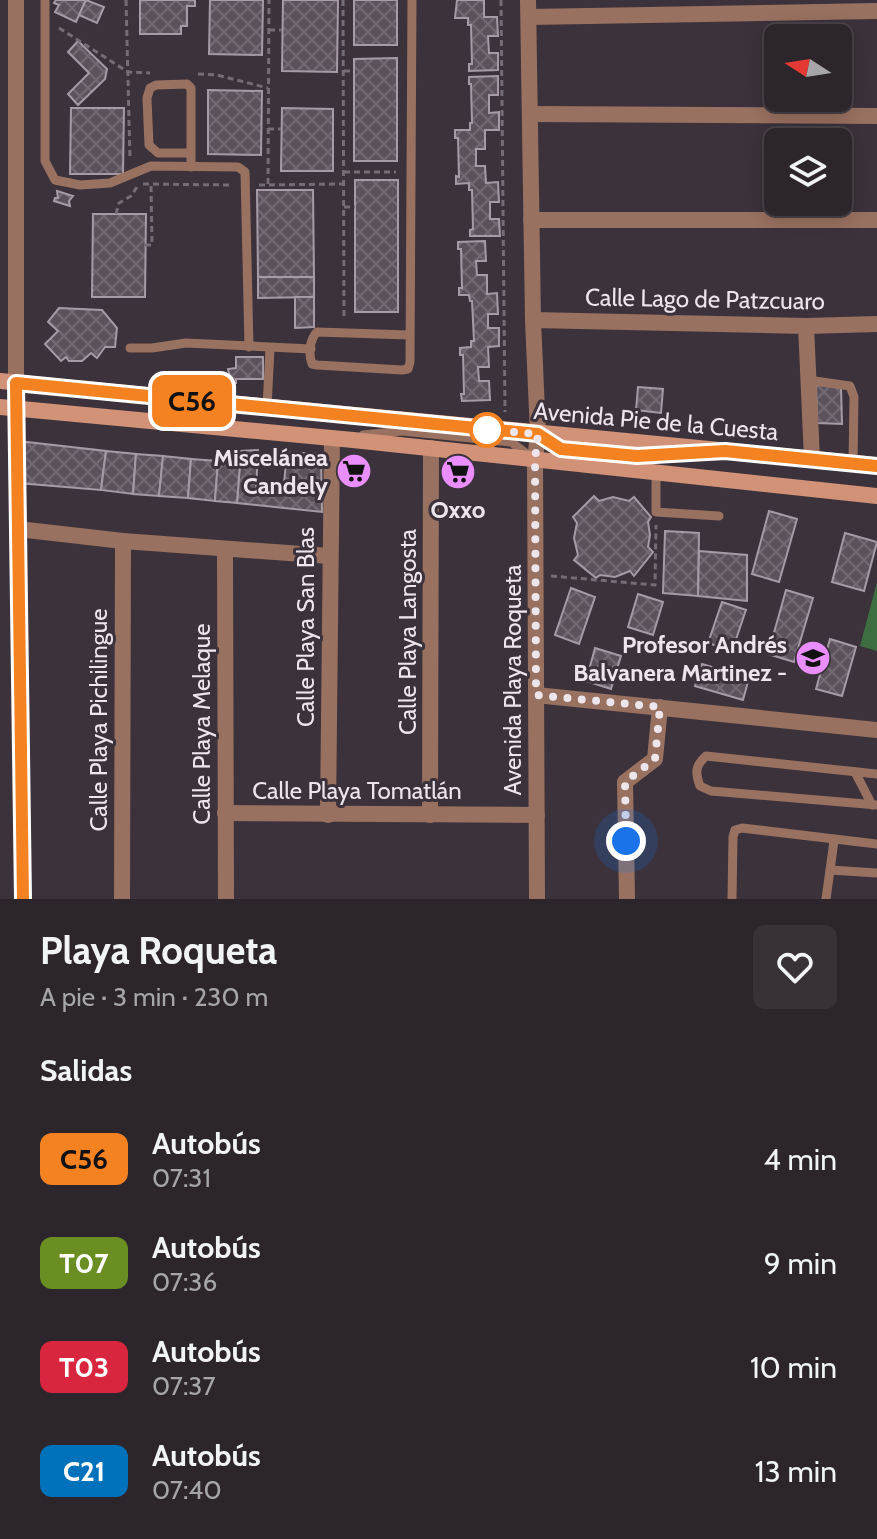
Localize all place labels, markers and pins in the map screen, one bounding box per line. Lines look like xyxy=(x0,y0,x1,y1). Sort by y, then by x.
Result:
unlabelled marker xyxy=(470,413,504,447)
place label: Miscelánea Candely xyxy=(213,443,328,500)
supermarket icon: Miscelánea Candely xyxy=(335,452,373,490)
supermarket icon: Oxxo xyxy=(439,453,477,491)
place label: Oxxo xyxy=(431,495,486,524)
place label: Profesor Andrés Balvanera Martinez - xyxy=(573,630,787,687)
school or university icon: Profesor Andrés Balvanera Martinez - xyxy=(794,639,832,677)

